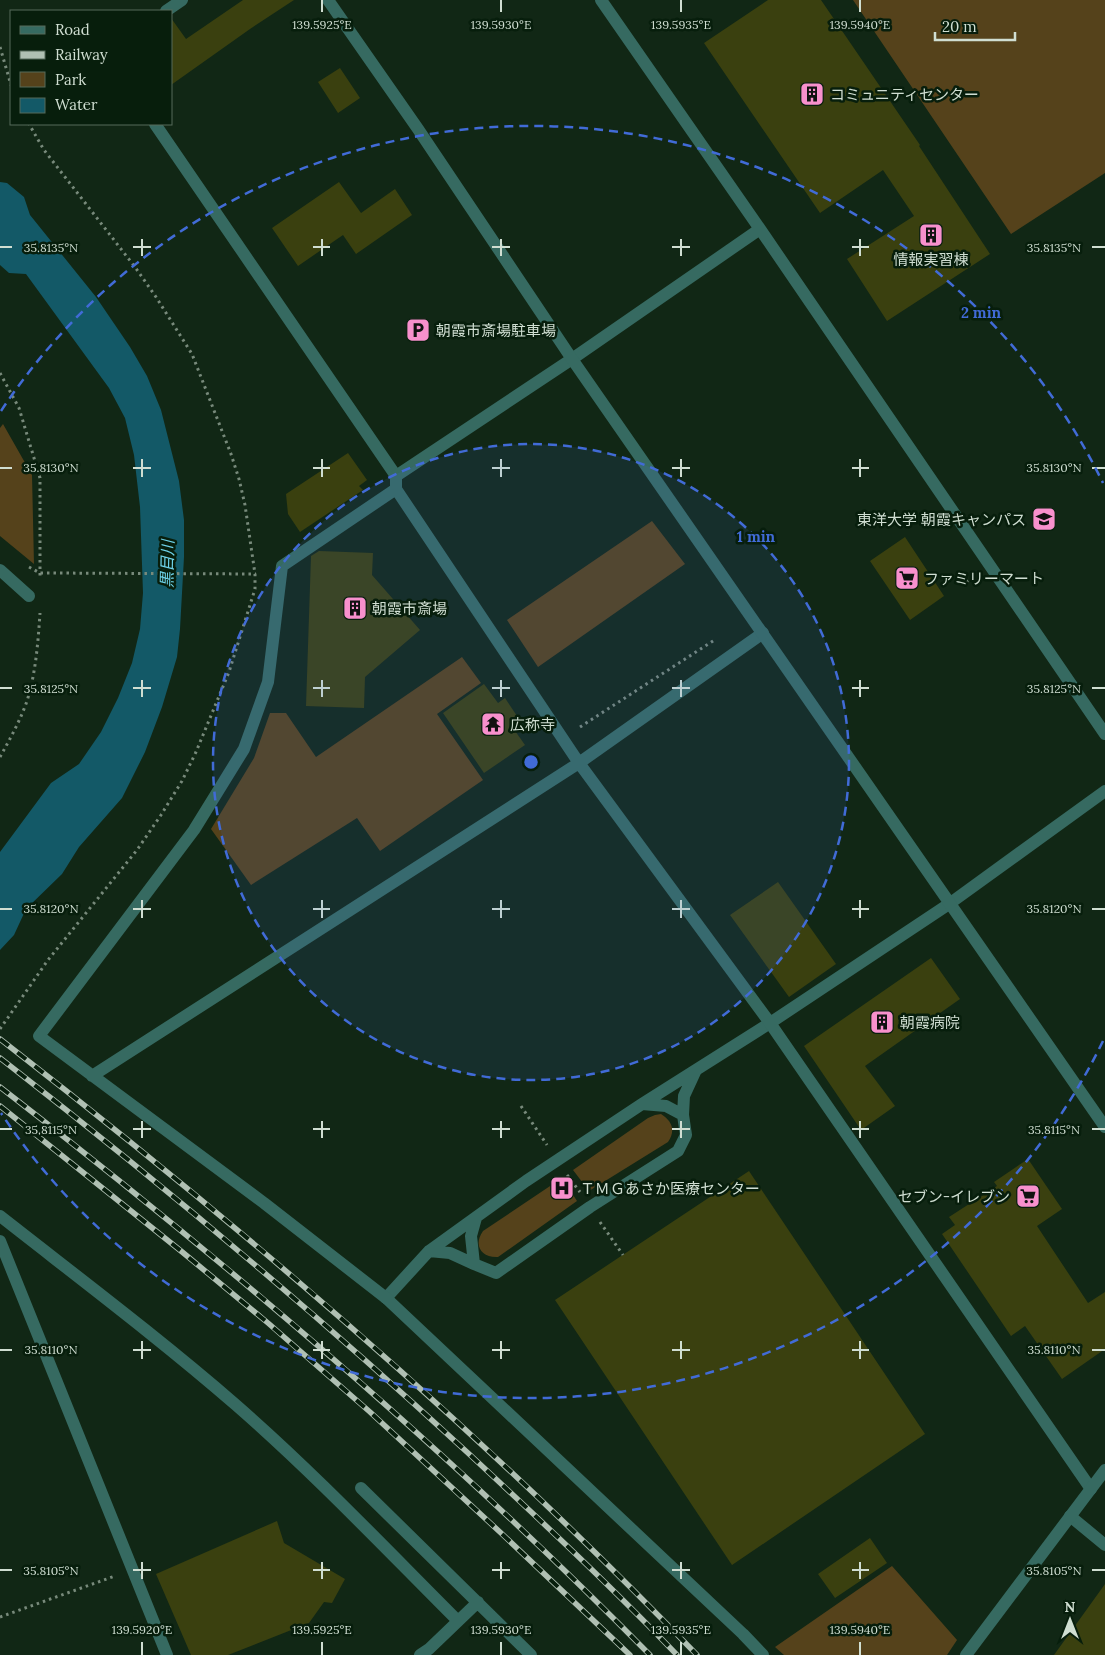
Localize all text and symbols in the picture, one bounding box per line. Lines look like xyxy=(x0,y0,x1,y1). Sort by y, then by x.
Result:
legend xyxy=(10,10,172,125)
scale bar xyxy=(935,10,1015,42)
text: 139.5925°E xyxy=(292,17,352,32)
text: 139.5930°E xyxy=(471,17,531,32)
text: 139.5935°E xyxy=(651,17,711,32)
text: 139.5940°E xyxy=(830,17,890,32)
text: 20 m xyxy=(942,17,977,36)
text: Road xyxy=(55,20,90,39)
text: Railway xyxy=(55,45,108,64)
text: Park xyxy=(55,70,86,89)
building icon: コミュニティセンター xyxy=(799,81,825,107)
place label: コミュニティセンター xyxy=(830,85,979,104)
text: Water xyxy=(55,95,98,114)
building icon: 情報実習棟 xyxy=(918,222,944,248)
text: 35.8135°N xyxy=(24,240,78,255)
text: 35.8135°N xyxy=(1027,240,1081,255)
place label: 情報実習棟 xyxy=(893,250,969,269)
text: 2 min xyxy=(961,303,1002,322)
parking icon: 朝霞市斎場駐車場 xyxy=(405,317,431,343)
place label: 朝霞市斎場駐車場 xyxy=(436,321,556,340)
text: 35.8130°N xyxy=(23,460,79,475)
text: 35.8130°N xyxy=(1026,460,1082,475)
school or university icon: 東洋大学 朝霞キャンパス xyxy=(1031,506,1057,532)
place label: 東洋大学 朝霞キャンパス xyxy=(857,510,1026,529)
text: 1 min xyxy=(737,527,776,546)
water label: 黒目川 xyxy=(157,538,177,588)
supermarket icon: ファミリーマート xyxy=(894,565,920,591)
place label: ファミリーマート xyxy=(924,569,1044,588)
building icon: 朝霞市斎場 xyxy=(342,595,368,621)
place label: 朝霞市斎場 xyxy=(372,599,447,618)
text: 35.8125°N xyxy=(24,681,78,696)
text: 35.8125°N xyxy=(1027,681,1081,696)
temple icon: 広称寺 xyxy=(480,711,506,737)
place label: 広称寺 xyxy=(510,715,555,734)
centre of rings xyxy=(522,753,540,771)
text: 35.8120°N xyxy=(23,901,79,916)
text: 35.8120°N xyxy=(1026,901,1082,916)
building icon: 朝霞病院 xyxy=(869,1009,895,1035)
place label: 朝霞病院 xyxy=(900,1013,960,1032)
text: 35.8115°N xyxy=(25,1122,77,1137)
text: 35.8115°N xyxy=(1028,1122,1080,1137)
hospital icon: ＴＭＧあさか医療センター xyxy=(549,1175,575,1201)
place label: ＴＭＧあさか医療センター xyxy=(580,1179,760,1198)
supermarket icon: セブン-イレブン xyxy=(1015,1183,1041,1209)
place label: セブン-イレブン xyxy=(898,1187,1010,1206)
text: 35.8110°N xyxy=(24,1342,78,1357)
text: 35.8110°N xyxy=(1027,1342,1081,1357)
text: 35.8105°N xyxy=(23,1563,79,1578)
text: 35.8105°N xyxy=(1026,1563,1082,1578)
north arrow xyxy=(1045,1595,1095,1645)
text: N xyxy=(1065,1598,1076,1616)
text: 139.5920°E xyxy=(112,1622,172,1637)
text: 139.5925°E xyxy=(292,1622,352,1637)
text: 139.5930°E xyxy=(471,1622,531,1637)
text: 139.5935°E xyxy=(651,1622,711,1637)
text: 139.5940°E xyxy=(830,1622,890,1637)

